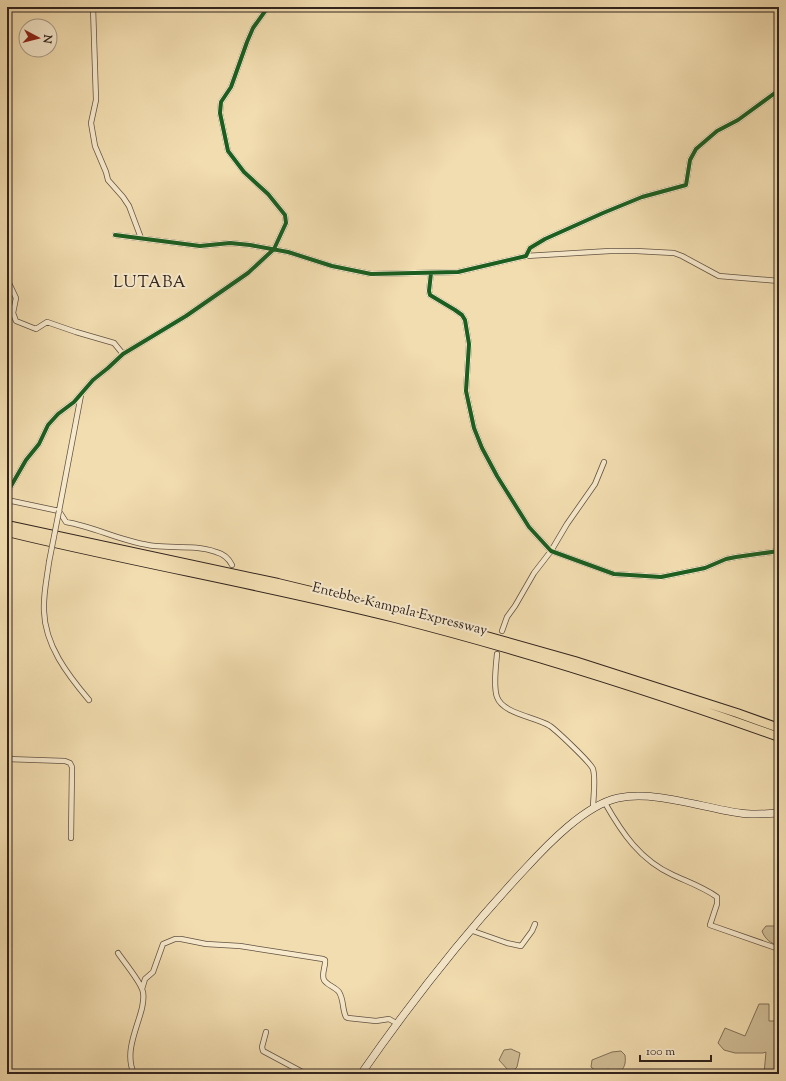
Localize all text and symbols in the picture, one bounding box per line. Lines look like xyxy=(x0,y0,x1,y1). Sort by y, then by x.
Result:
north arrow xyxy=(18,18,58,58)
text: N xyxy=(38,33,56,45)
district label: LUTABA xyxy=(113,272,187,295)
street label: Entebbe-Kampala Expressway xyxy=(310,578,489,641)
scale bar xyxy=(640,1037,711,1063)
text: 100 m xyxy=(646,1043,675,1061)

